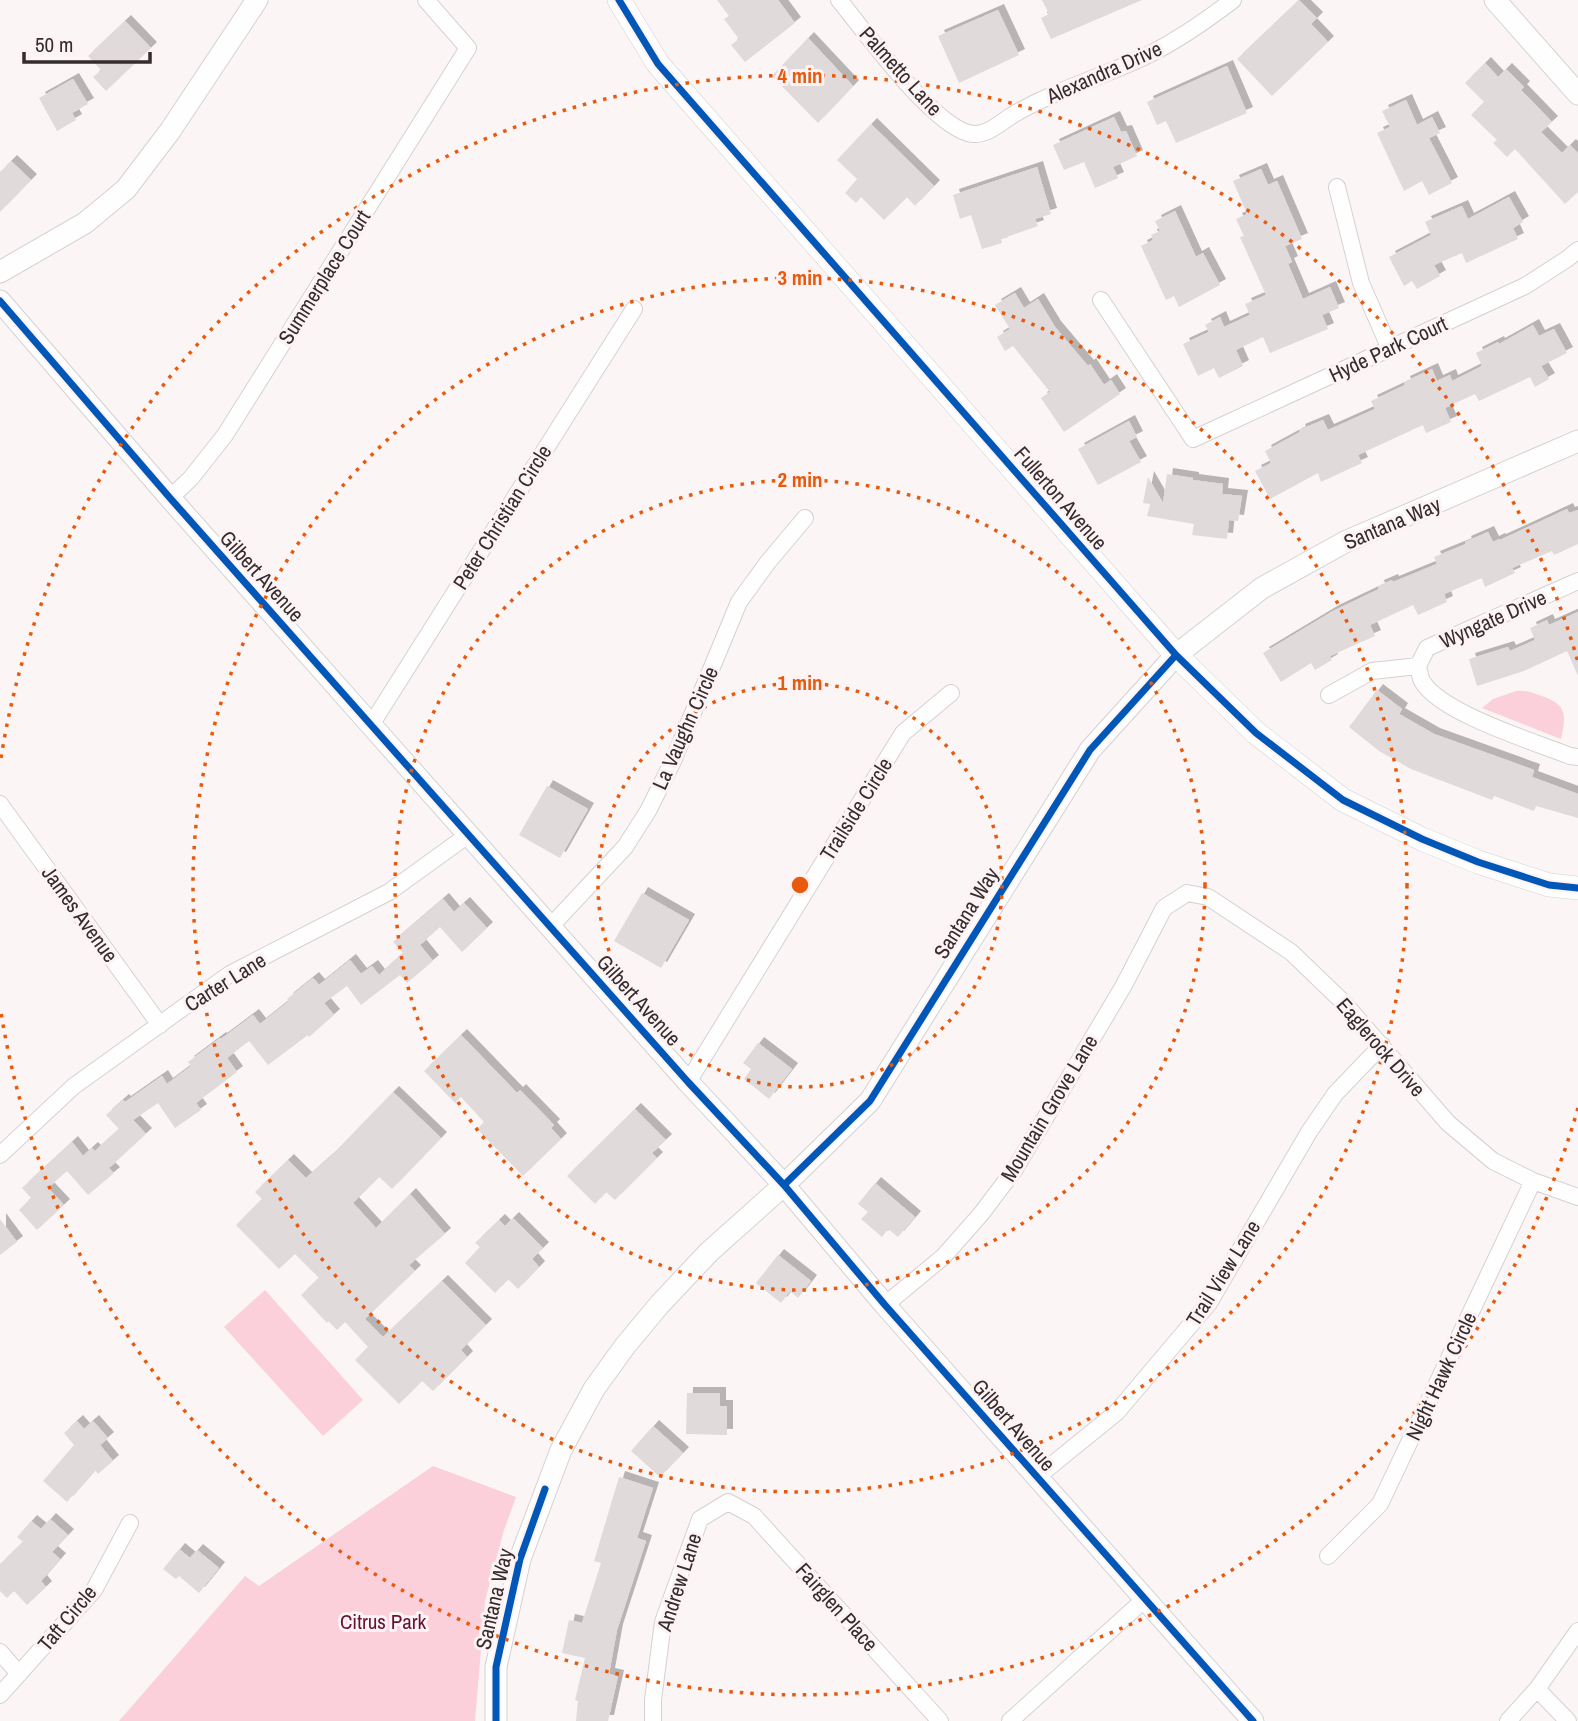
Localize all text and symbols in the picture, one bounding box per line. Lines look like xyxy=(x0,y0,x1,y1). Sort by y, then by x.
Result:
street label: Palmetto Lane xyxy=(853,20,949,122)
scale bar xyxy=(24,21,150,65)
text: 50 m xyxy=(35,30,73,59)
street label: Alexandra Drive xyxy=(1041,34,1166,111)
text: 4 min xyxy=(778,61,822,90)
street label: Summerplace Court xyxy=(271,204,377,350)
text: 3 min xyxy=(778,263,822,292)
street label: Hyde Park Court xyxy=(1324,309,1452,389)
street label: Peter Christian Circle xyxy=(446,439,558,595)
street label: Fullerton Avenue xyxy=(1008,440,1114,556)
text: 2 min xyxy=(778,465,822,494)
street label: Santana Way xyxy=(1339,489,1445,556)
street label: Gilbert Avenue xyxy=(213,524,311,628)
street label: Wyngate Drive xyxy=(1435,583,1551,655)
street label: La Vaughn Circle xyxy=(645,662,725,794)
text: 1 min xyxy=(778,668,822,697)
street label: Trailside Circle xyxy=(813,752,899,866)
street label: James Avenue xyxy=(35,860,125,968)
street label: Santana Way xyxy=(926,861,1006,964)
centre of rings xyxy=(788,873,812,897)
street label: Carter Lane xyxy=(179,946,271,1018)
street label: Gilbert Avenue xyxy=(590,948,688,1052)
street label: Eaglerock Drive xyxy=(1330,991,1432,1103)
street label: Mountain Grove Lane xyxy=(994,1029,1104,1187)
street label: Trail View Lane xyxy=(1179,1215,1267,1331)
street label: Night Hawk Circle xyxy=(1399,1307,1483,1445)
street label: Gilbert Avenue xyxy=(966,1373,1062,1477)
street label: Andrew Lane xyxy=(649,1529,708,1636)
street label: Santana Way xyxy=(468,1545,520,1652)
street label: Fairglen Place xyxy=(789,1556,885,1658)
street label: Taft Circle xyxy=(31,1579,103,1657)
park label: Citrus Park xyxy=(340,1607,426,1636)

